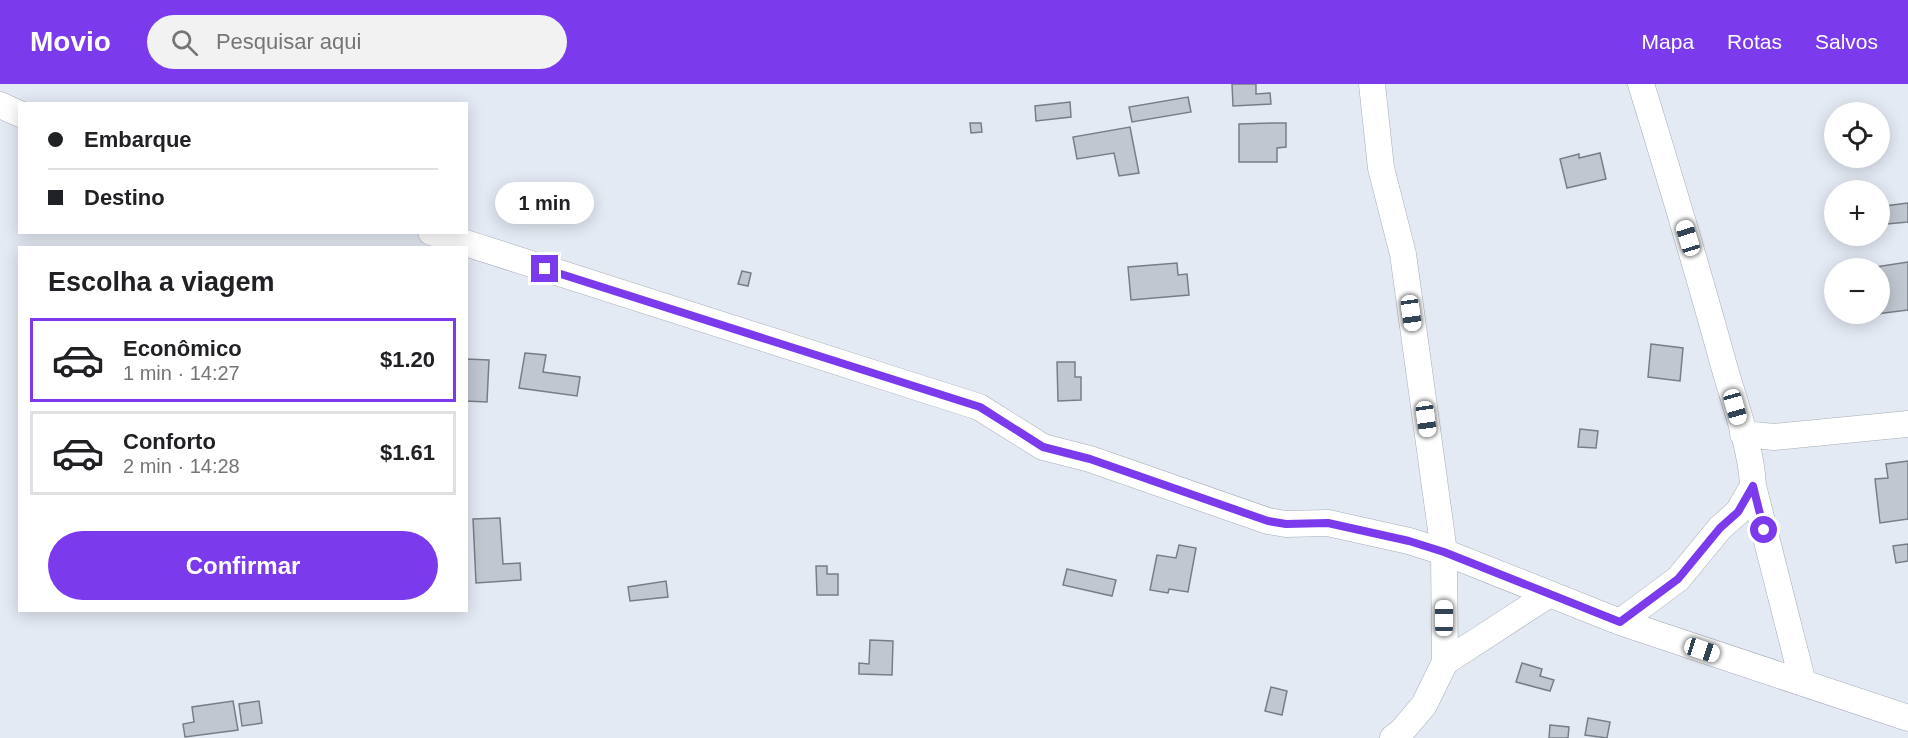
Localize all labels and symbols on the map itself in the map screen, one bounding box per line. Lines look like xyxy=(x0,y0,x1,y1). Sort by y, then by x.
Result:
callout: 1 min xyxy=(496,182,594,224)
car xyxy=(1674,218,1702,258)
route end xyxy=(531,255,558,282)
car xyxy=(1400,294,1422,332)
car xyxy=(1721,387,1749,427)
car xyxy=(1415,400,1437,438)
route start xyxy=(1750,516,1777,543)
car xyxy=(1435,600,1453,636)
car xyxy=(1682,636,1722,664)

